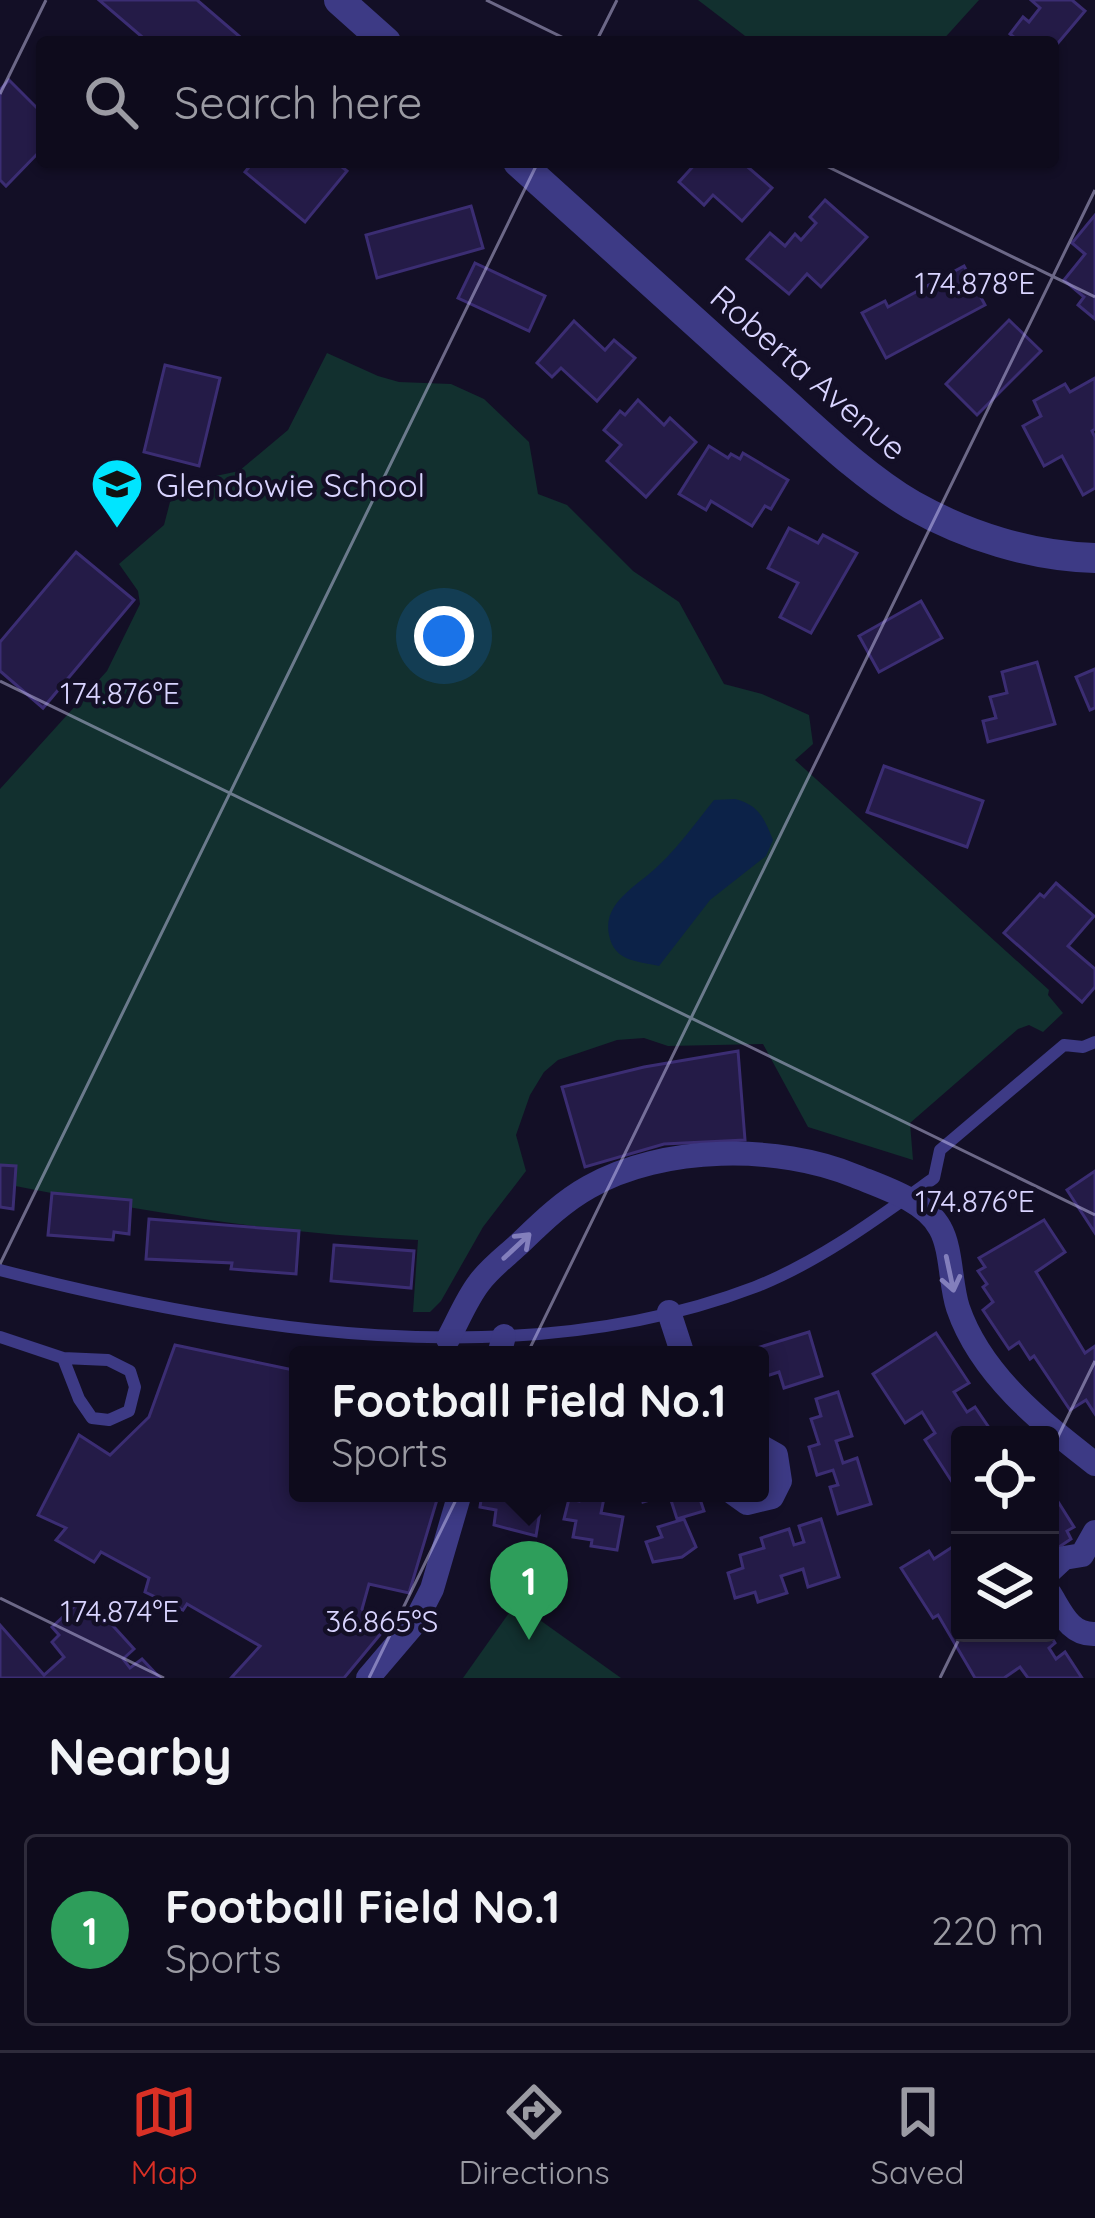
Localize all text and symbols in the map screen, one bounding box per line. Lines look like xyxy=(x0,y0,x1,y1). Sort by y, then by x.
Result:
search box xyxy=(36,36,1059,168)
icon: search xyxy=(78,69,144,135)
text: Search here xyxy=(174,74,422,130)
text: 174.878°E xyxy=(915,264,1035,302)
street label: Roberta Avenue xyxy=(703,276,915,468)
school or university icon: Glendowie School xyxy=(89,456,145,530)
place label: Glendowie School xyxy=(156,464,425,505)
your location xyxy=(414,606,474,666)
text: 174.876°E xyxy=(60,674,180,712)
text: 174.876°E xyxy=(915,1182,1035,1220)
one-way arrow xyxy=(501,1233,531,1261)
one-way arrow xyxy=(940,1253,962,1292)
popup xyxy=(289,1346,769,1502)
text: Football Field No.1 xyxy=(331,1372,727,1428)
map controls xyxy=(951,1426,1059,1642)
button: locate xyxy=(951,1426,1059,1534)
text: Sports xyxy=(331,1428,448,1477)
button: layers xyxy=(951,1534,1059,1642)
pin: 1 xyxy=(490,1541,568,1640)
text: 174.874°E xyxy=(61,1592,179,1630)
text: 36.865°S xyxy=(326,1602,438,1640)
text: Nearby xyxy=(48,1724,232,1788)
text: Football Field No.1 xyxy=(165,1878,560,1934)
text: 1 xyxy=(82,1906,98,1955)
text: 220 m xyxy=(931,1906,1044,1955)
text: Sports xyxy=(165,1934,281,1983)
tab: Map xyxy=(130,2079,198,2192)
tab: Directions xyxy=(458,2079,610,2192)
tab: Saved xyxy=(871,2079,965,2192)

